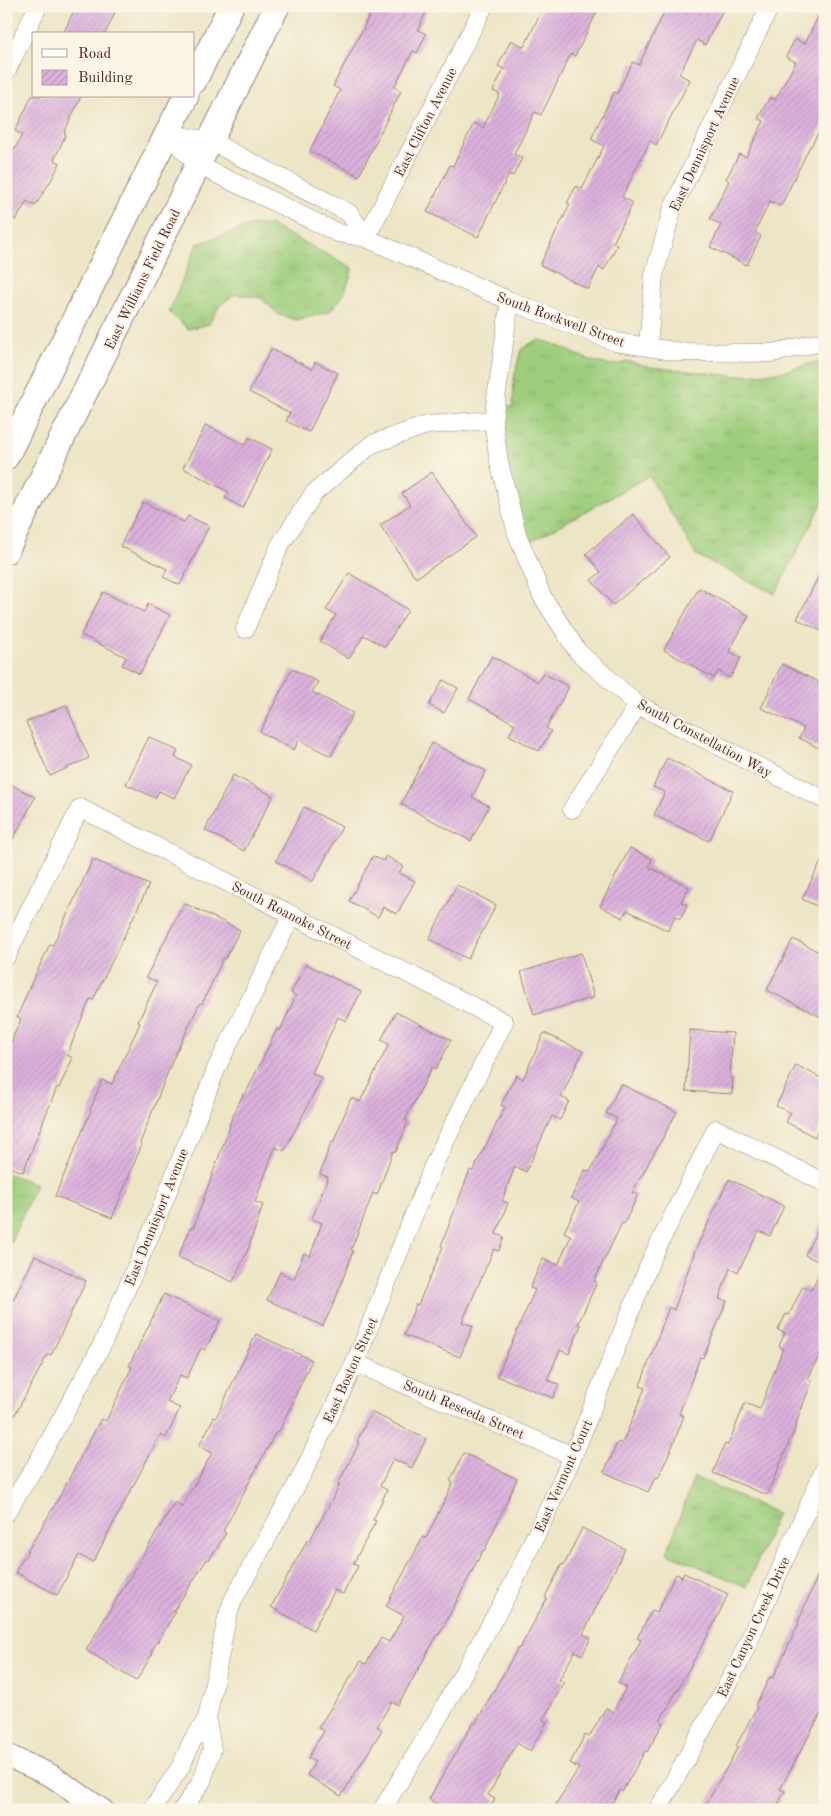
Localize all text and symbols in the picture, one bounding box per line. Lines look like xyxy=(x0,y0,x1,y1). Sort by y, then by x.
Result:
legend xyxy=(32,32,195,98)
text: Road xyxy=(78,47,112,62)
street label: East Clifton Avenue xyxy=(392,65,460,179)
text: Building xyxy=(78,71,133,86)
street label: East Dennisport Avenue xyxy=(667,75,742,214)
street label: East Williams Field Road xyxy=(103,207,183,352)
street label: South Rockwell Street xyxy=(495,290,627,350)
street label: South Constellation Way xyxy=(635,697,775,781)
street label: South Roanoke Street xyxy=(229,880,354,952)
street label: East Dennisport Avenue xyxy=(123,1147,191,1288)
street label: East Boston Street xyxy=(321,1315,381,1426)
street label: South Reseeda Street xyxy=(401,1378,526,1442)
street label: East Vermont Court xyxy=(533,1418,595,1535)
street label: East Canyon Creek Drive xyxy=(715,1555,793,1700)

